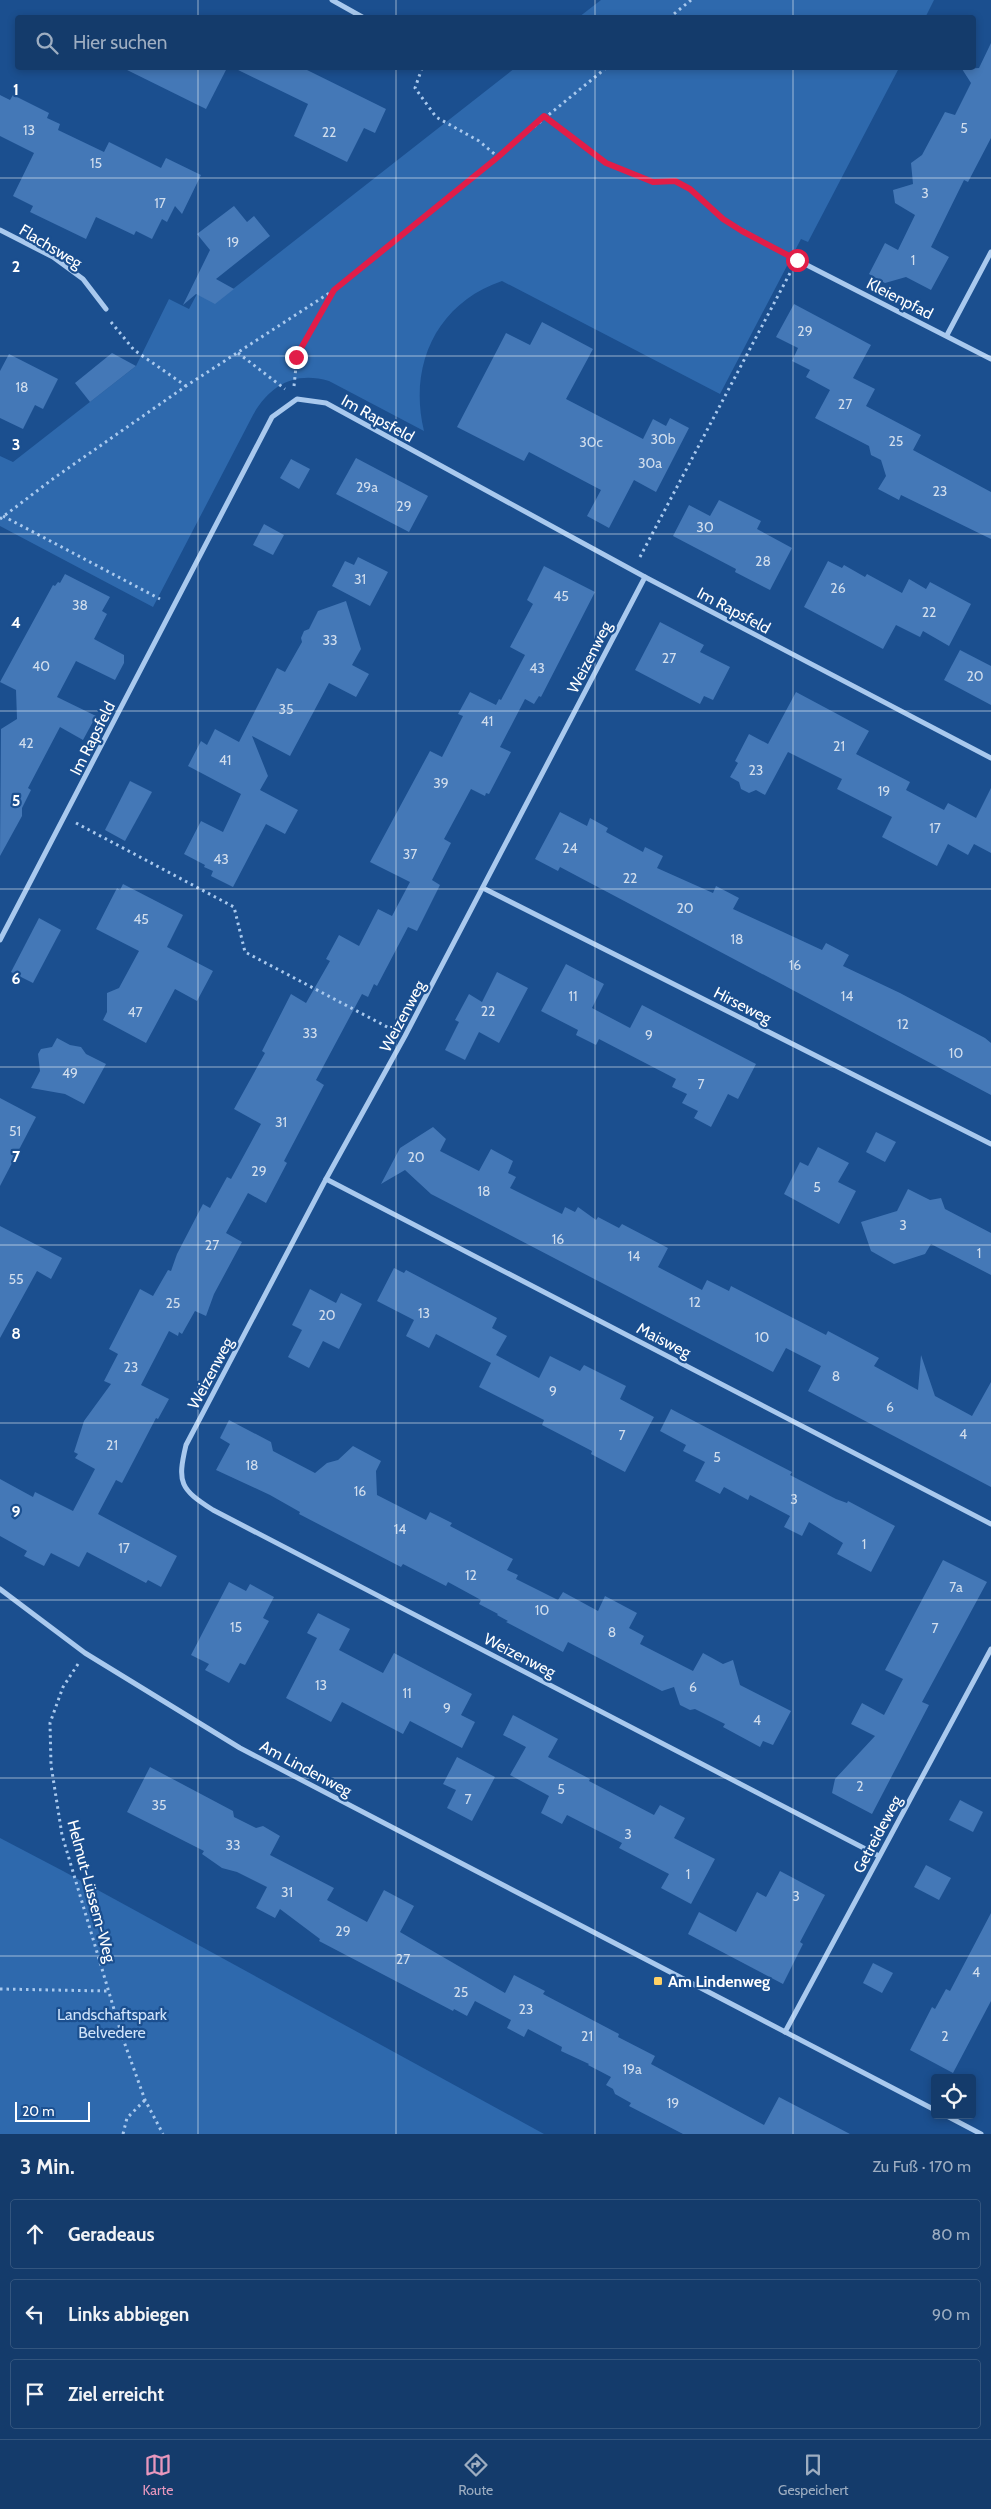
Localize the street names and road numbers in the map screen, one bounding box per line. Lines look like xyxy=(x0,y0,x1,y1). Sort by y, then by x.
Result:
street label: Flachsweg xyxy=(16,220,87,273)
street label: Kleienpfad xyxy=(863,274,936,323)
street label: Im Rapsfeld xyxy=(338,391,417,446)
street label: Im Rapsfeld xyxy=(694,583,774,638)
street label: Weizenweg xyxy=(563,617,616,696)
street label: Im Rapsfeld xyxy=(66,698,119,778)
street label: Weizenweg xyxy=(376,976,430,1055)
street label: Hirseweg xyxy=(711,983,776,1028)
street label: Maisweg xyxy=(633,1319,695,1363)
street label: Weizenweg xyxy=(184,1333,238,1412)
street label: Weizenweg xyxy=(481,1629,560,1682)
street label: Am Lindenweg xyxy=(257,1736,356,1801)
street label: Getreideweg xyxy=(849,1791,906,1876)
street label: Helmut-Lüssem-Weg xyxy=(63,1818,120,1965)

